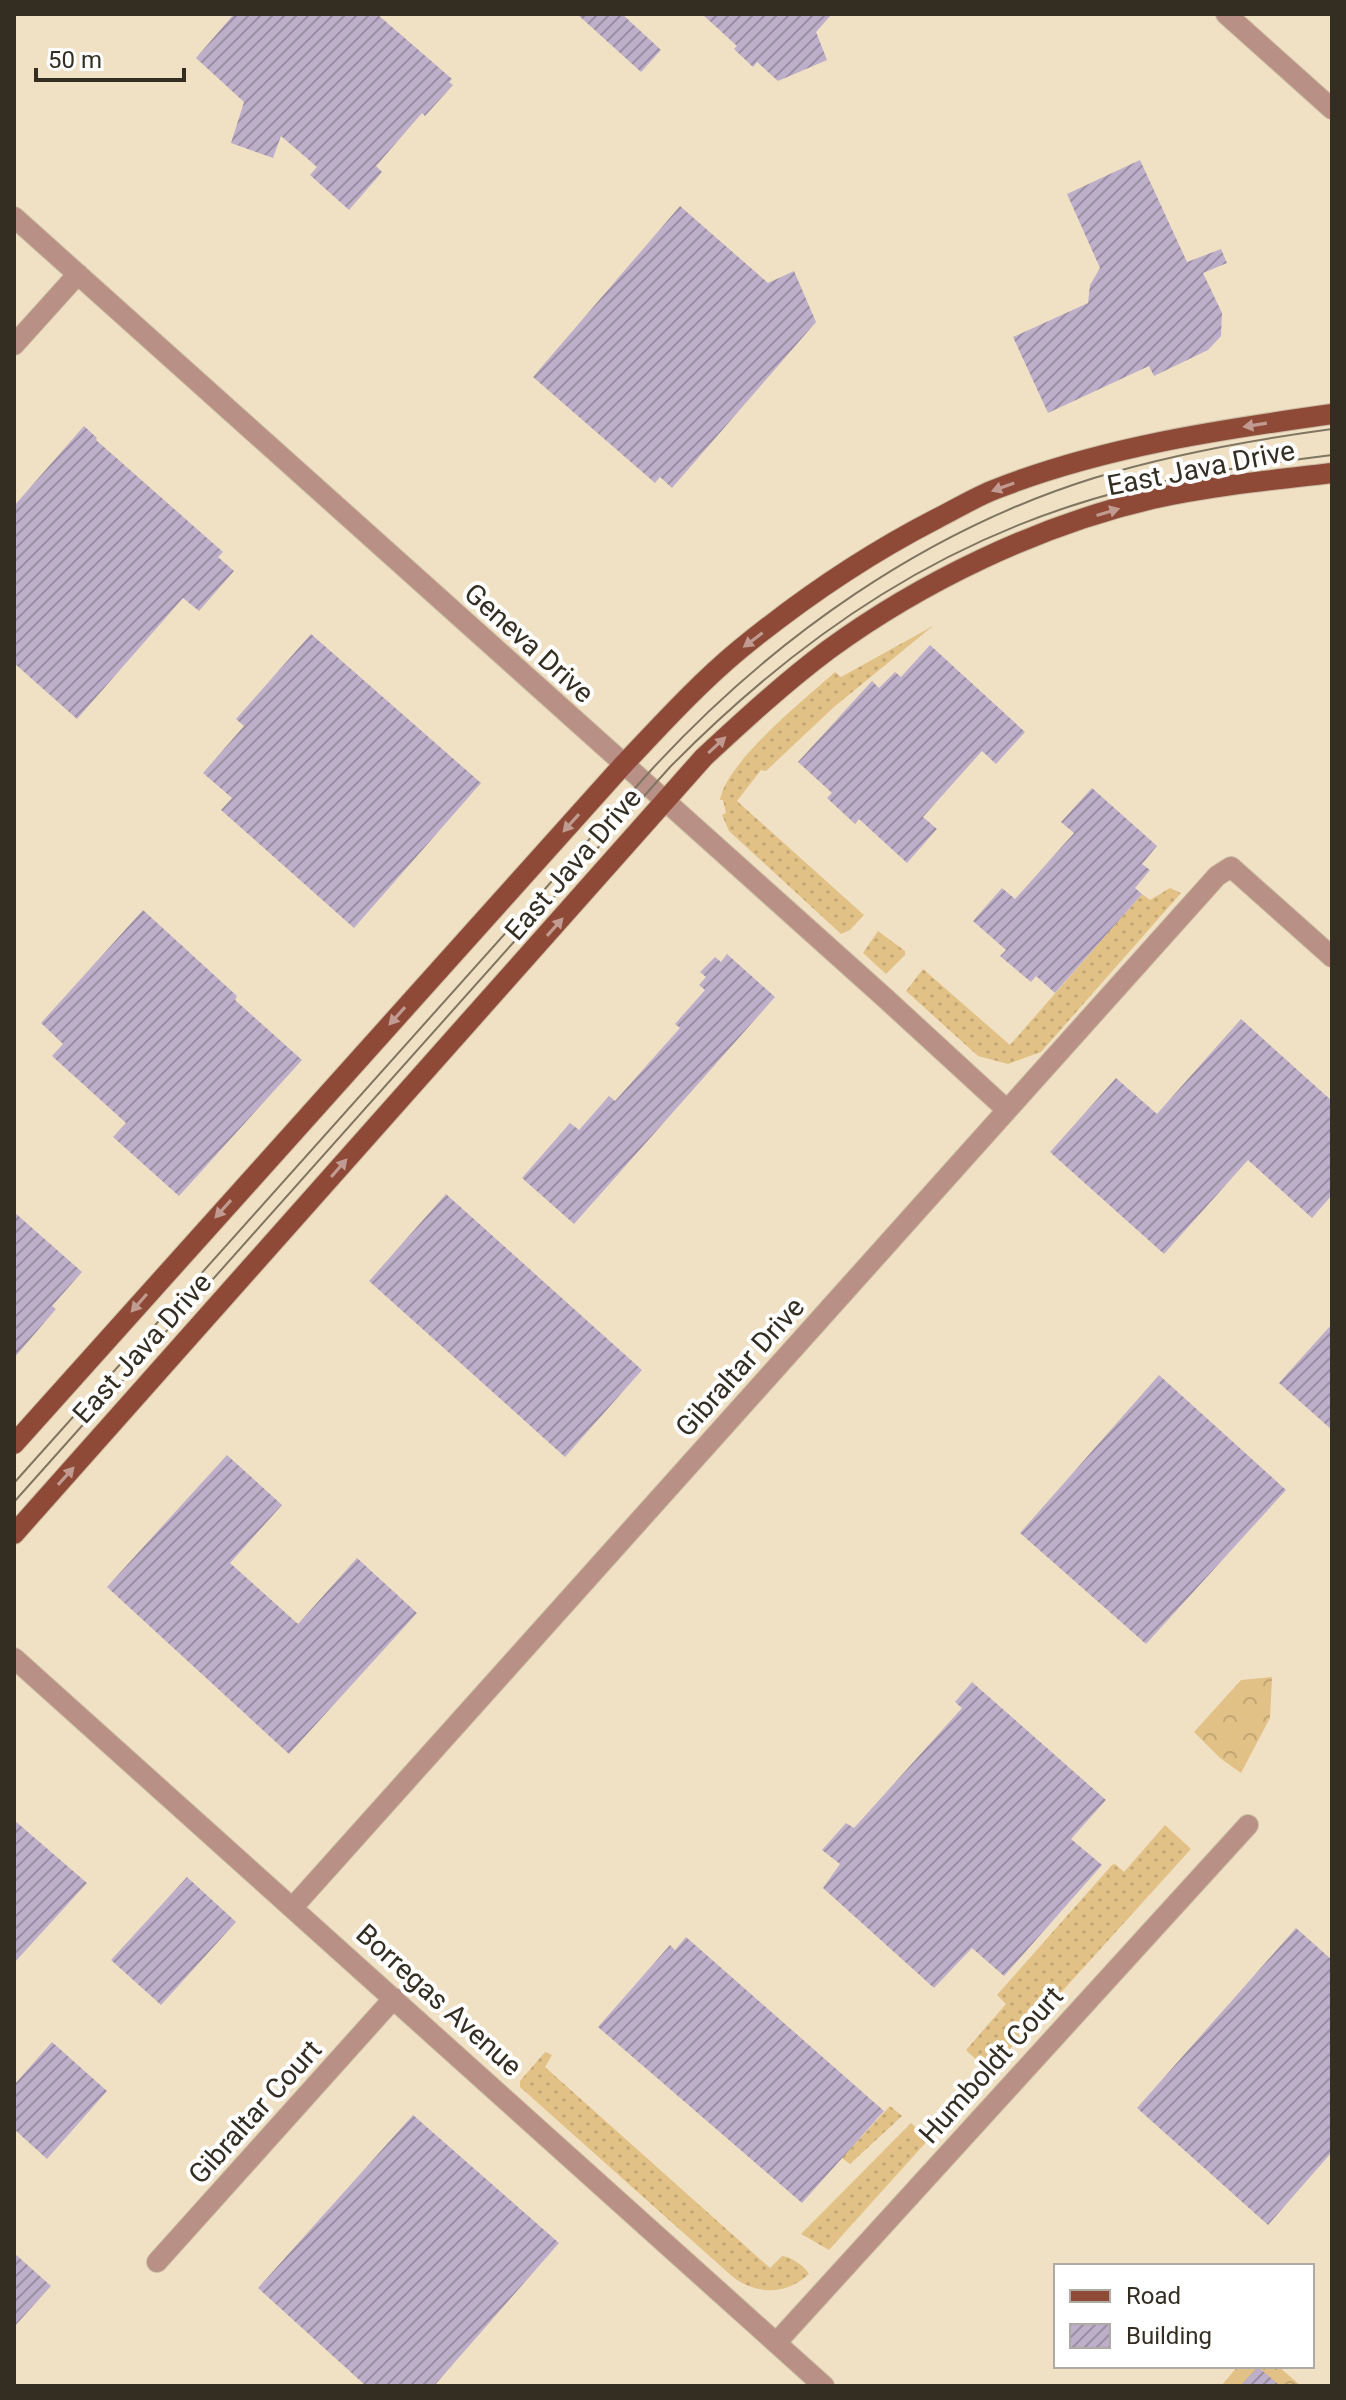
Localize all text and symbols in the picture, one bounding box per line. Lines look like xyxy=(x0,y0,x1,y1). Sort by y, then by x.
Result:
scale bar xyxy=(36,32,184,82)
text: 50 m xyxy=(48,46,102,74)
one-way arrow xyxy=(1242,420,1267,432)
street label: East Java Drive xyxy=(1104,434,1298,502)
one-way arrow xyxy=(991,481,1015,494)
one-way arrow xyxy=(1096,505,1120,518)
street label: Geneva Drive xyxy=(458,576,600,710)
one-way arrow xyxy=(743,631,763,647)
one-way arrow xyxy=(708,736,727,754)
street label: East Java Drive xyxy=(498,781,648,947)
one-way arrow xyxy=(562,813,580,833)
one-way arrow xyxy=(546,917,563,937)
one-way arrow xyxy=(389,1006,406,1026)
one-way arrow xyxy=(330,1159,347,1179)
one-way arrow xyxy=(215,1199,232,1219)
street label: East Java Drive xyxy=(66,1266,218,1430)
street label: Gibraltar Drive xyxy=(669,1290,811,1444)
one-way arrow xyxy=(130,1294,148,1313)
one-way arrow xyxy=(57,1466,74,1486)
street label: Borregas Avenue xyxy=(350,1917,528,2083)
street label: Humboldt Court xyxy=(912,1980,1070,2150)
street label: Gibraltar Court xyxy=(182,2033,328,2191)
legend xyxy=(1054,2264,1314,2368)
text: Road xyxy=(1126,2282,1181,2310)
text: Building xyxy=(1126,2322,1212,2350)

